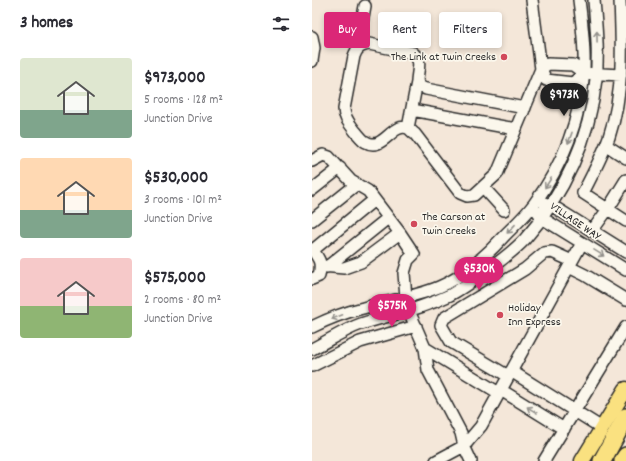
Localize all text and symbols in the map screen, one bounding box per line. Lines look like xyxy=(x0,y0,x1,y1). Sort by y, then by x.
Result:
text: 3 homes xyxy=(20,12,73,36)
chip: Buy xyxy=(324,12,370,48)
chip: Rent xyxy=(378,12,431,48)
chip: Filters xyxy=(439,12,502,48)
icon: filters xyxy=(270,13,292,35)
one-way arrow xyxy=(593,31,600,44)
place label: The Link at Twin Creeks xyxy=(391,49,496,66)
marker: The Link at Twin Creeks xyxy=(499,52,509,62)
text: $973,000 xyxy=(144,67,206,91)
icon: home xyxy=(52,74,100,122)
pin: $973K xyxy=(536,83,592,117)
text: $973K xyxy=(549,86,579,105)
text: 5 rooms · 128 m² xyxy=(144,91,223,110)
text: Junction Drive xyxy=(144,110,213,129)
one-way arrow xyxy=(566,132,574,144)
text: $530,000 xyxy=(144,167,208,191)
icon: home xyxy=(52,174,100,222)
one-way arrow xyxy=(544,177,552,188)
text: 3 rooms · 101 m² xyxy=(144,191,222,210)
street label: VILLAGE WAY xyxy=(546,199,604,246)
place label: The Carson at Twin Creeks xyxy=(422,209,486,240)
text: Junction Drive xyxy=(144,210,213,229)
marker: The Carson at Twin Creeks xyxy=(409,219,419,229)
one-way arrow xyxy=(506,224,516,234)
one-way arrow xyxy=(593,250,605,258)
pin: $530K xyxy=(451,257,507,291)
text: $530K xyxy=(463,260,495,279)
text: $575,000 xyxy=(144,267,206,291)
icon: home xyxy=(52,274,100,322)
text: 2 rooms · 80 m² xyxy=(144,291,221,310)
pin: $575K xyxy=(364,294,420,328)
text: $575K xyxy=(377,297,407,316)
place label: Holiday Inn Express xyxy=(508,300,561,331)
text: Junction Drive xyxy=(144,310,213,329)
marker: Holiday Inn Express xyxy=(495,310,505,320)
one-way arrow xyxy=(331,314,343,322)
one-way arrow xyxy=(527,405,538,414)

